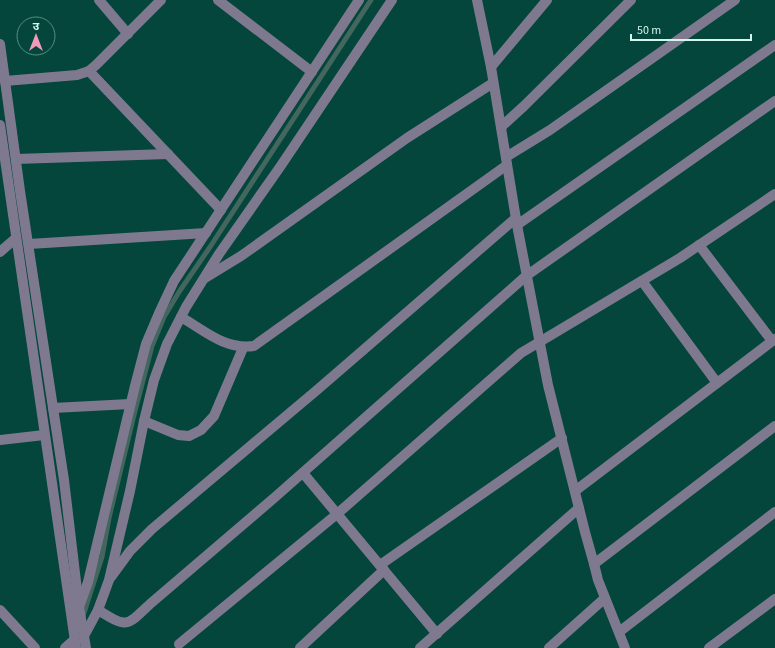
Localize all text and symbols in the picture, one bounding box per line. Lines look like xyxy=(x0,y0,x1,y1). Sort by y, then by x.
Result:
north arrow xyxy=(16,16,56,56)
scale bar xyxy=(631,16,751,42)
text: उ xyxy=(33,19,40,34)
text: 50 m xyxy=(637,22,661,39)

